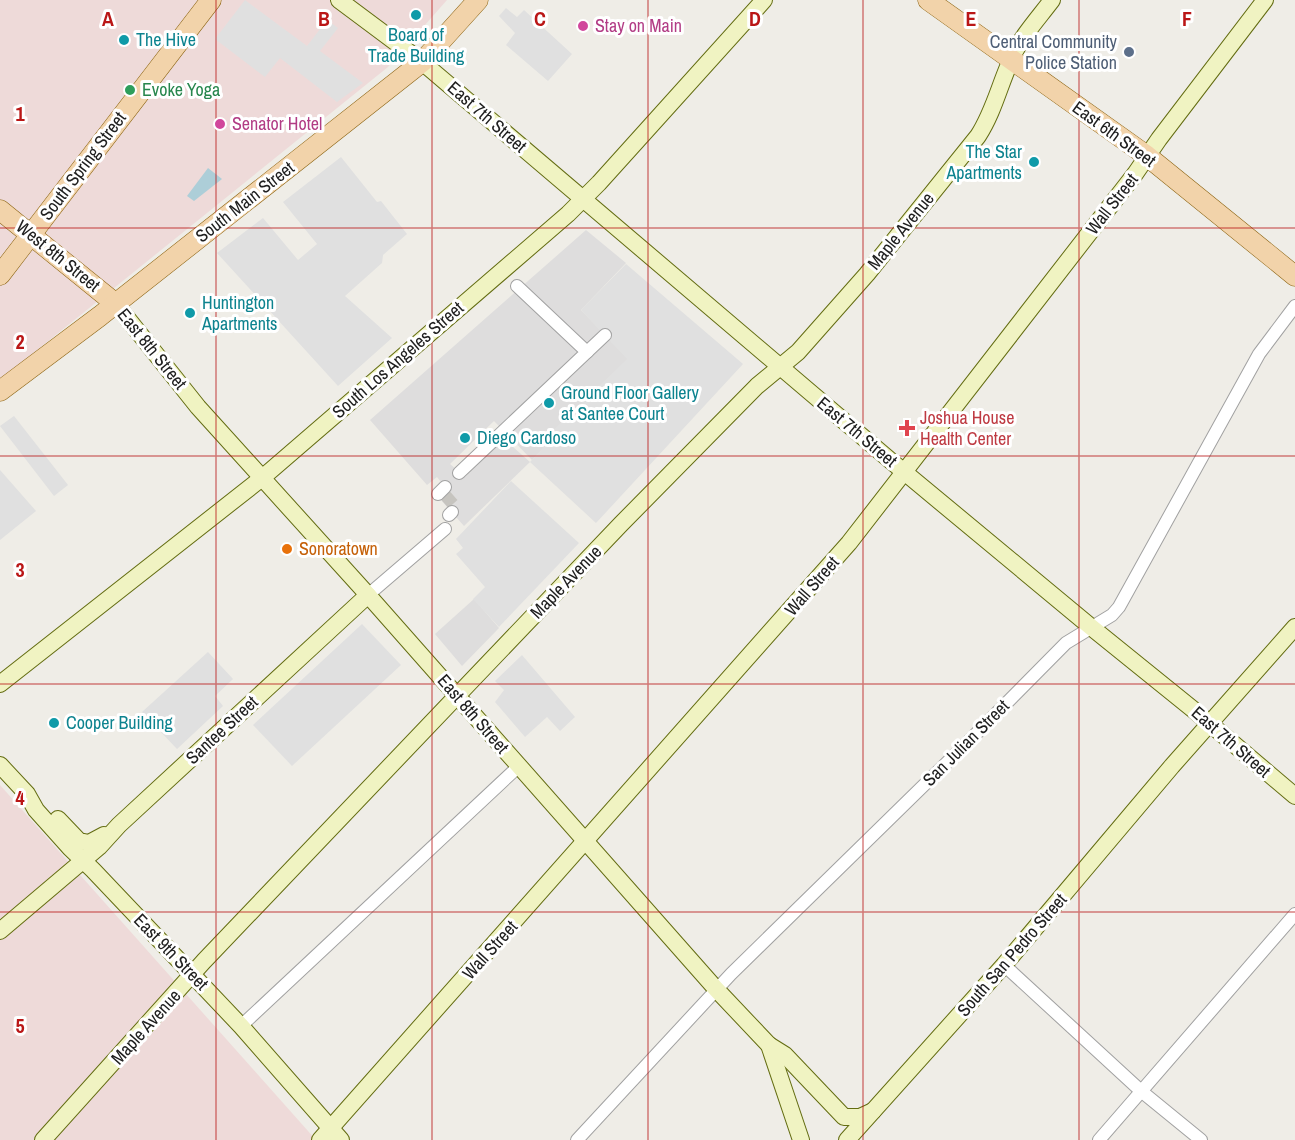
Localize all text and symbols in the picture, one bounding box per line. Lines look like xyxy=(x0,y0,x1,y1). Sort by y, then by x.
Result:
text: A xyxy=(102,5,114,32)
text: B xyxy=(318,5,330,32)
text: C xyxy=(534,5,546,32)
text: D xyxy=(749,5,761,32)
text: E xyxy=(966,5,977,32)
text: F xyxy=(1182,5,1192,32)
marker: Board of Trade Building xyxy=(409,8,423,22)
place label: Stay on Main xyxy=(595,13,682,38)
marker: Stay on Main xyxy=(576,19,590,33)
place label: Board of Trade Building xyxy=(368,22,465,68)
place label: The Hive xyxy=(136,27,196,52)
place label: Central Community Police Station xyxy=(990,29,1118,75)
marker: The Hive xyxy=(117,33,131,47)
marker: Central Community Police Station xyxy=(1122,45,1136,59)
street label: East 7th Street xyxy=(442,75,532,158)
place label: Evoke Yoga xyxy=(142,77,220,102)
marker: Evoke Yoga xyxy=(123,83,137,97)
street label: East 6th Street xyxy=(1067,95,1161,172)
text: 1 xyxy=(15,100,25,127)
street label: South Spring Street xyxy=(34,106,132,225)
place label: Senator Hotel xyxy=(232,111,322,136)
marker: Senator Hotel xyxy=(213,117,227,131)
place label: The Star Apartments xyxy=(946,139,1022,185)
street label: South Main Street xyxy=(190,155,299,248)
marker: The Star Apartments xyxy=(1027,155,1041,169)
street label: Wall Street xyxy=(1080,168,1144,240)
street label: Maple Avenue xyxy=(862,187,940,275)
street label: West 8th Street xyxy=(11,214,106,297)
place label: Huntington Apartments xyxy=(201,290,277,336)
street label: South Los Angeles Street xyxy=(327,296,469,424)
street label: East 8th Street xyxy=(112,303,193,394)
marker: Huntington Apartments xyxy=(183,306,197,320)
text: 2 xyxy=(15,328,25,355)
place label: Ground Floor Gallery at Santee Court xyxy=(561,380,699,426)
street label: East 7th Street xyxy=(812,391,903,473)
marker: Ground Floor Gallery at Santee Court xyxy=(542,396,556,410)
place label: Joshua House Health Center xyxy=(920,405,1014,451)
marker: Joshua House Health Center xyxy=(898,419,916,437)
place label: Diego Cardoso xyxy=(477,425,576,450)
marker: Diego Cardoso xyxy=(458,431,472,445)
place label: Sonoratown xyxy=(299,536,378,561)
street label: Maple Avenue xyxy=(524,539,607,624)
marker: Sonoratown xyxy=(280,542,294,556)
street label: Wall Street xyxy=(779,550,845,621)
text: 3 xyxy=(15,556,25,583)
street label: East 8th Street xyxy=(432,669,515,759)
street label: Santee Street xyxy=(180,690,263,770)
street label: San Julian Street xyxy=(917,694,1015,792)
street label: East 7th Street xyxy=(1186,700,1276,783)
place label: Cooper Building xyxy=(66,710,173,735)
marker: Cooper Building xyxy=(47,716,61,730)
text: 4 xyxy=(15,784,25,811)
street label: South San Pedro Street xyxy=(951,888,1072,1022)
street label: East 9th Street xyxy=(128,908,214,995)
street label: Wall Street xyxy=(456,915,523,985)
street label: Maple Avenue xyxy=(105,984,186,1070)
text: 5 xyxy=(15,1012,25,1039)

